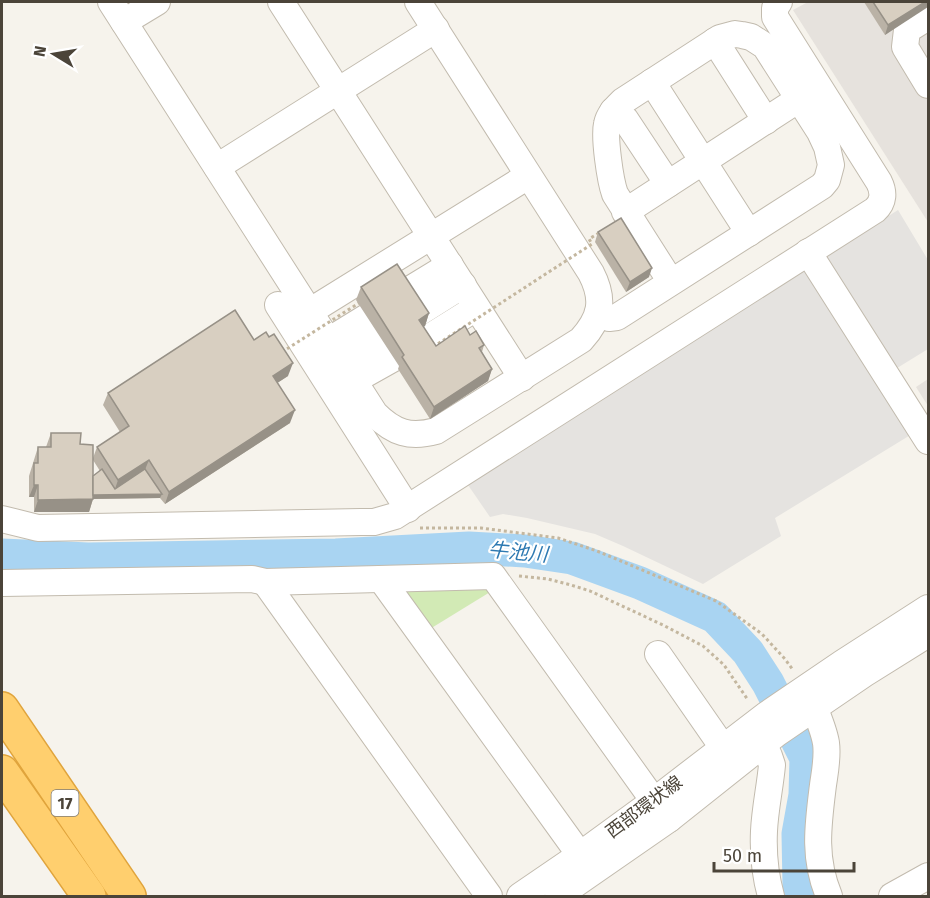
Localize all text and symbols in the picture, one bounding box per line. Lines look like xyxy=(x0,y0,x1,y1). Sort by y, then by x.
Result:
north arrow xyxy=(24,24,84,84)
text: N xyxy=(29,44,50,58)
water label: 牛池川 xyxy=(487,537,551,567)
street label: 西部環状線 xyxy=(601,771,687,843)
road number: 17 xyxy=(52,790,78,816)
scale bar xyxy=(714,835,854,873)
text: 50 m xyxy=(723,845,762,867)

